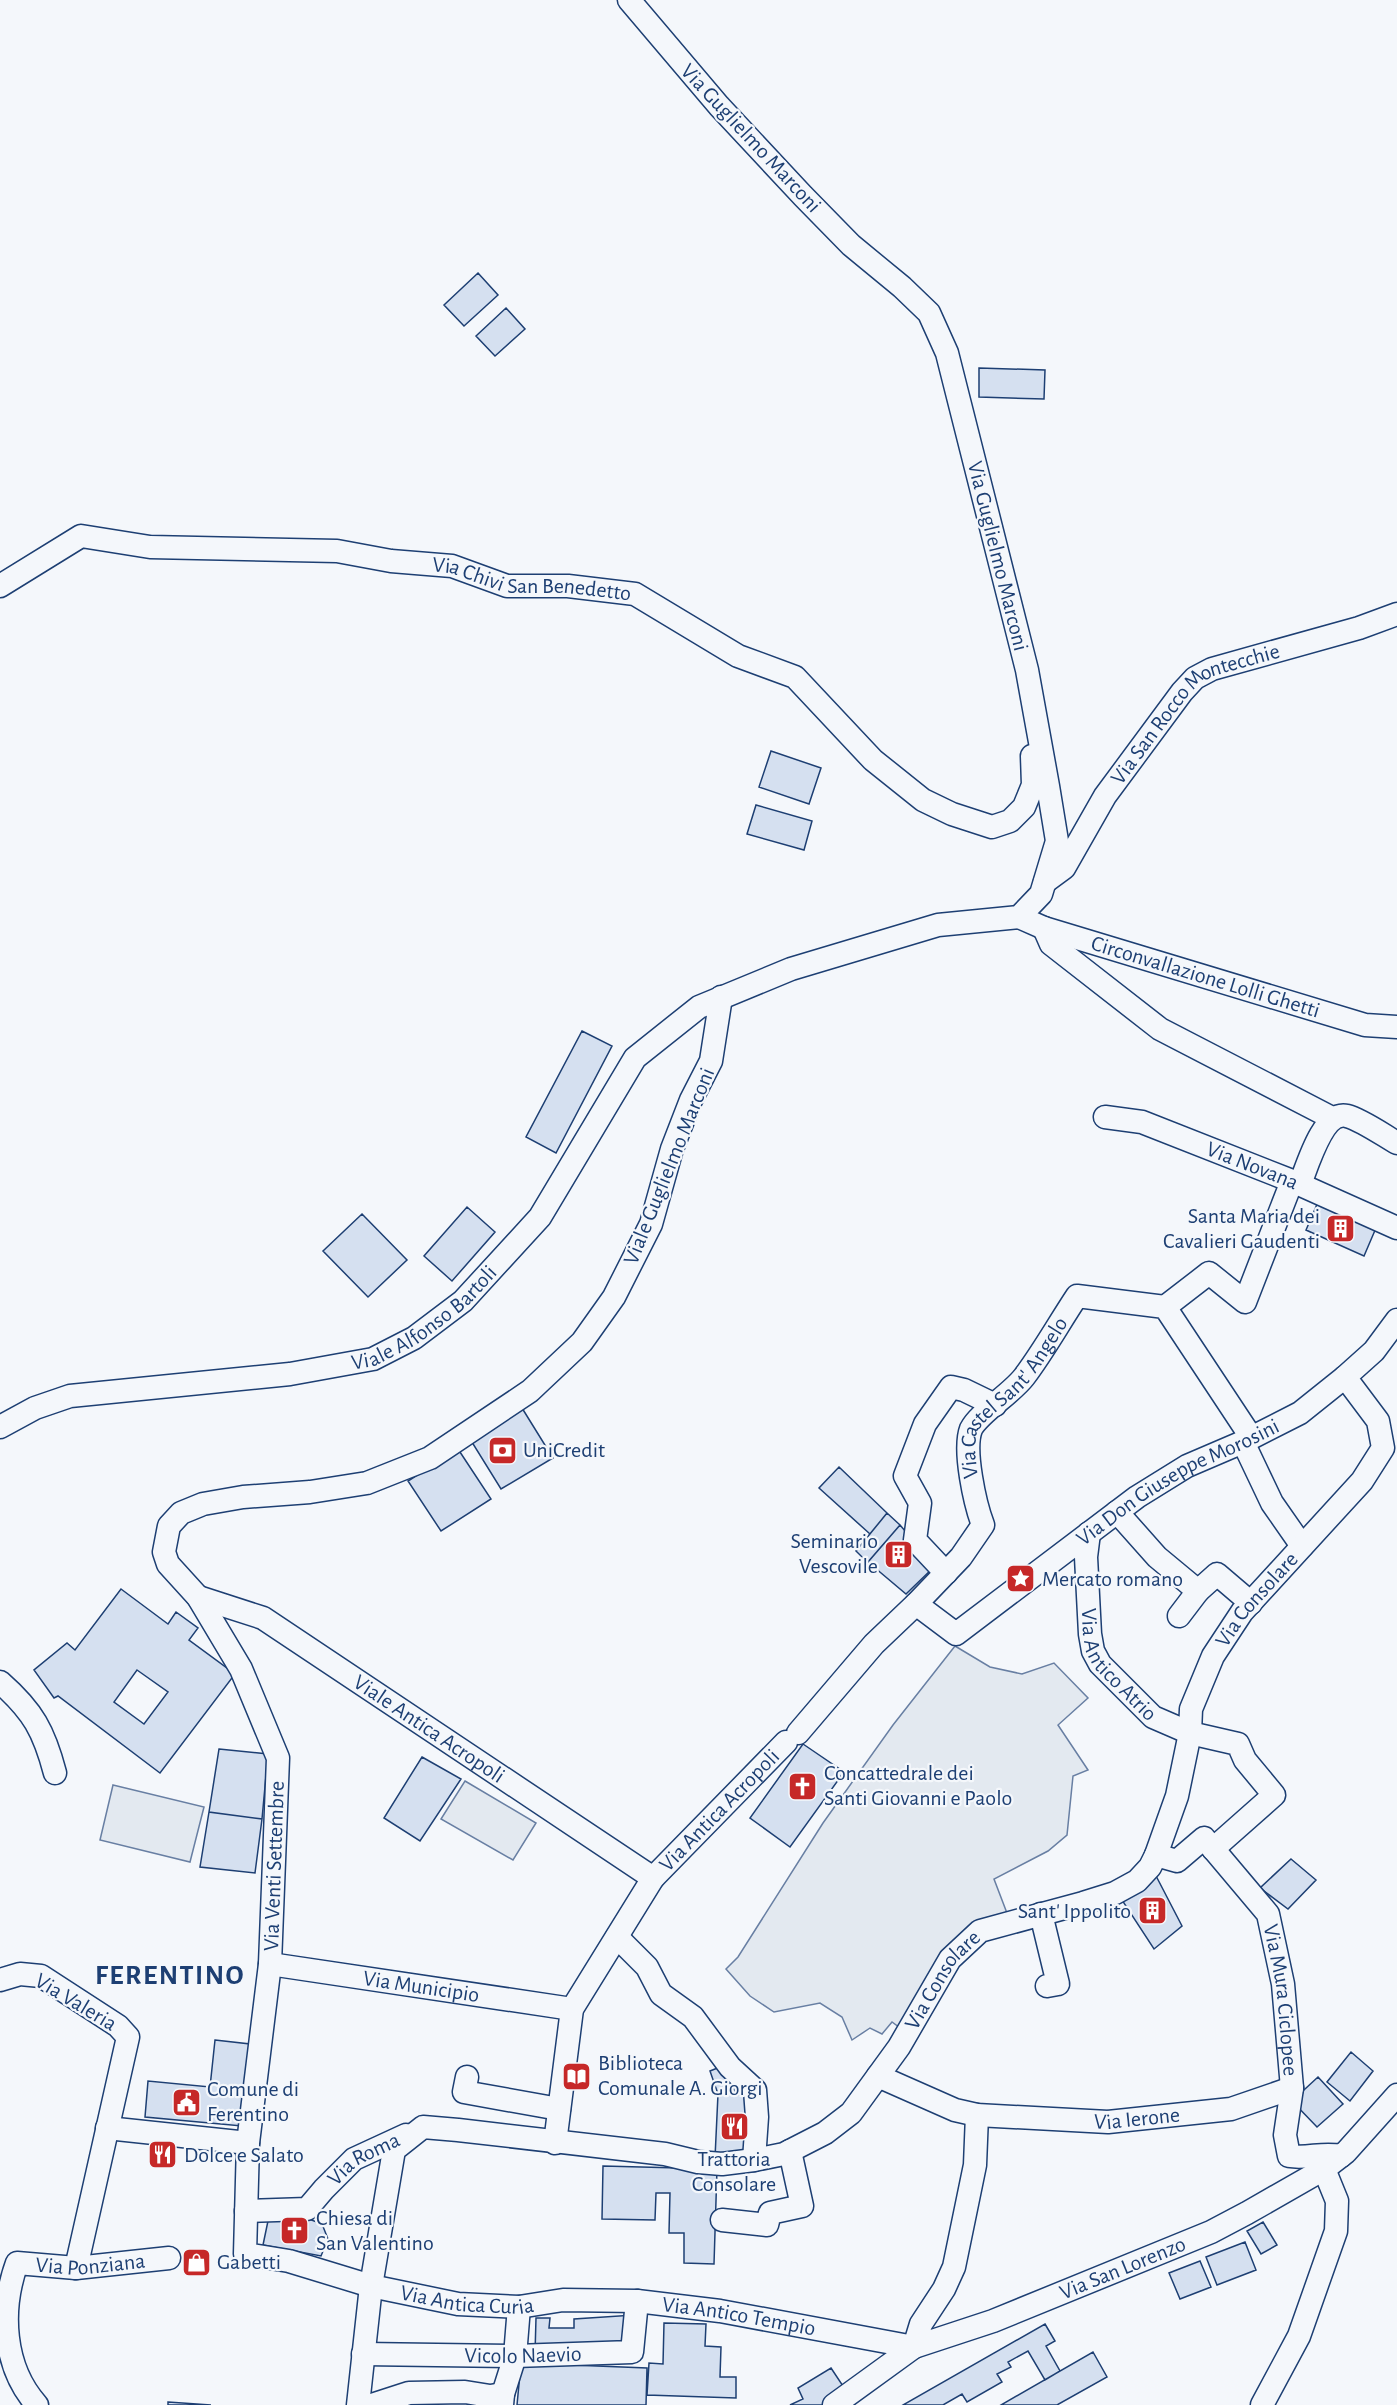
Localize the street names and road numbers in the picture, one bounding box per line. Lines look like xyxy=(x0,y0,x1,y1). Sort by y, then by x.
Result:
street label: Via Guglielmo Marconi xyxy=(677,59,825,217)
street label: Via Guglielmo Marconi xyxy=(964,459,1032,653)
street label: Via Chivi San Benedetto xyxy=(432,553,632,604)
street label: Via San Rocco Montecchie xyxy=(1107,640,1282,788)
street label: Circonvallazione Lolli Ghetti xyxy=(1089,932,1322,1022)
street label: Viale Guglielmo Marconi xyxy=(619,1064,719,1268)
street label: Via Novana xyxy=(1203,1137,1302,1194)
street label: Viale Alfonso Bartoli xyxy=(349,1261,501,1374)
street label: Via Castel Sant' Angelo xyxy=(957,1313,1072,1480)
street label: Via Don Giuseppe Morosini xyxy=(1072,1415,1283,1550)
street label: Via Consolare xyxy=(1211,1548,1302,1651)
street label: Via Antico Atrio xyxy=(1078,1608,1161,1725)
street label: Viale Antica Acropoli xyxy=(350,1671,509,1787)
street label: Via Antica Acropoli xyxy=(655,1745,784,1875)
street label: Via Venti Settembre xyxy=(260,1781,288,1951)
street label: Via Mura Ciclopee xyxy=(1259,1922,1302,2077)
street label: Via Consolare xyxy=(901,1926,984,2033)
street label: Via Municipio xyxy=(362,1967,481,2006)
street label: Via Valeria xyxy=(31,1969,121,2035)
street label: Via Ierone xyxy=(1093,2103,1181,2133)
street label: Via Roma xyxy=(323,2128,403,2190)
street label: Via San Lorenzo xyxy=(1056,2233,1189,2304)
street label: Via Ponziana xyxy=(35,2250,146,2279)
street label: Via Antica Curia xyxy=(398,2281,535,2318)
street label: Via Antico Tempio xyxy=(661,2293,817,2340)
street label: Vicolo Naevio xyxy=(464,2343,582,2367)

